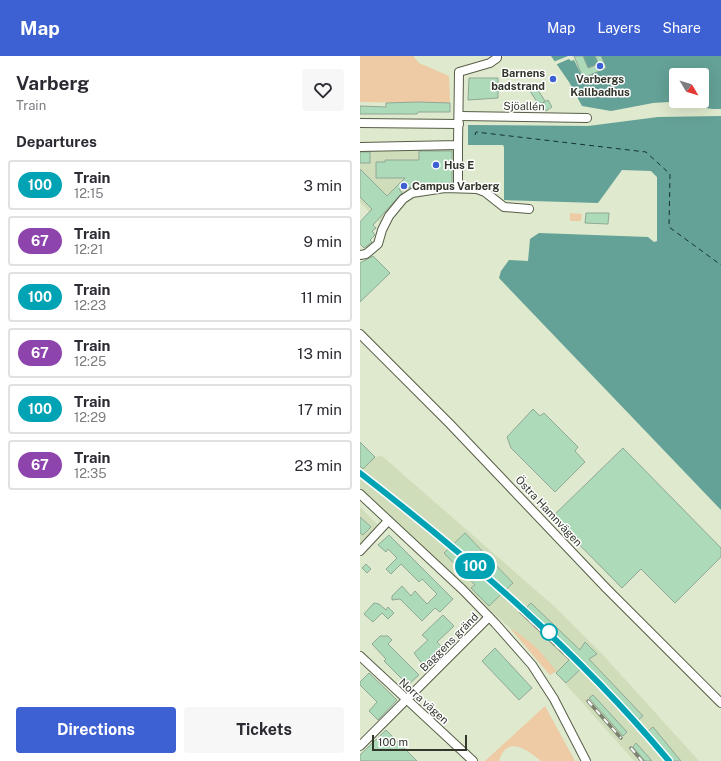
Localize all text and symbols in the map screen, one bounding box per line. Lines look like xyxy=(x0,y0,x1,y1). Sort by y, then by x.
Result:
text: Map xyxy=(20,17,60,39)
text: Map xyxy=(547,20,575,36)
text: Layers xyxy=(597,20,641,36)
text: Share xyxy=(663,20,701,36)
marker: Varbergs Kallbadhus xyxy=(595,61,605,71)
place label: Barnens badstrand xyxy=(491,67,545,92)
north arrow xyxy=(669,68,709,108)
map controls xyxy=(669,68,709,108)
button: heart xyxy=(302,69,344,111)
text: Varberg xyxy=(16,72,89,94)
place label: Varbergs Kallbadhus xyxy=(570,73,630,98)
marker: Barnens badstrand xyxy=(548,74,558,84)
text: Train xyxy=(16,98,46,113)
street label: Sjöallén xyxy=(503,100,545,112)
text: Departures xyxy=(16,133,97,150)
place label: Hus E xyxy=(444,159,474,171)
marker: Hus E xyxy=(431,160,441,170)
text: Train xyxy=(74,169,110,186)
text: 100 xyxy=(28,177,52,193)
text: 3 min xyxy=(303,177,342,194)
place label: Campus Varberg xyxy=(412,180,499,192)
marker: Campus Varberg xyxy=(399,181,409,191)
text: 12:15 xyxy=(74,186,104,201)
text: Train xyxy=(74,225,110,242)
text: 67 xyxy=(31,233,49,249)
text: 9 min xyxy=(304,233,342,250)
text: 12:21 xyxy=(74,242,103,257)
text: Train xyxy=(74,281,110,298)
text: 100 xyxy=(28,289,52,305)
text: 11 min xyxy=(301,289,342,306)
text: 12:23 xyxy=(74,298,106,313)
text: Train xyxy=(74,337,110,354)
text: 67 xyxy=(31,345,49,361)
text: 13 min xyxy=(297,345,342,362)
text: 12:25 xyxy=(74,354,106,369)
text: Train xyxy=(74,393,110,410)
text: 100 xyxy=(28,401,52,417)
text: 17 min xyxy=(298,401,342,418)
text: 12:29 xyxy=(74,410,106,425)
text: Train xyxy=(74,449,110,466)
text: 67 xyxy=(31,457,49,473)
text: 23 min xyxy=(295,457,342,474)
text: 12:35 xyxy=(74,466,107,481)
street label: Östra Hamnvägen xyxy=(513,473,585,549)
line badge: 100 xyxy=(452,553,498,579)
text: 100 xyxy=(463,558,487,574)
street label: Baggens gränd xyxy=(417,610,481,674)
unlabelled marker xyxy=(540,623,558,641)
street label: Norra vägen xyxy=(397,676,451,726)
button: Directions xyxy=(16,707,176,753)
button: Tickets xyxy=(184,707,344,753)
scale bar xyxy=(372,733,467,752)
text: 100 m xyxy=(378,736,408,748)

